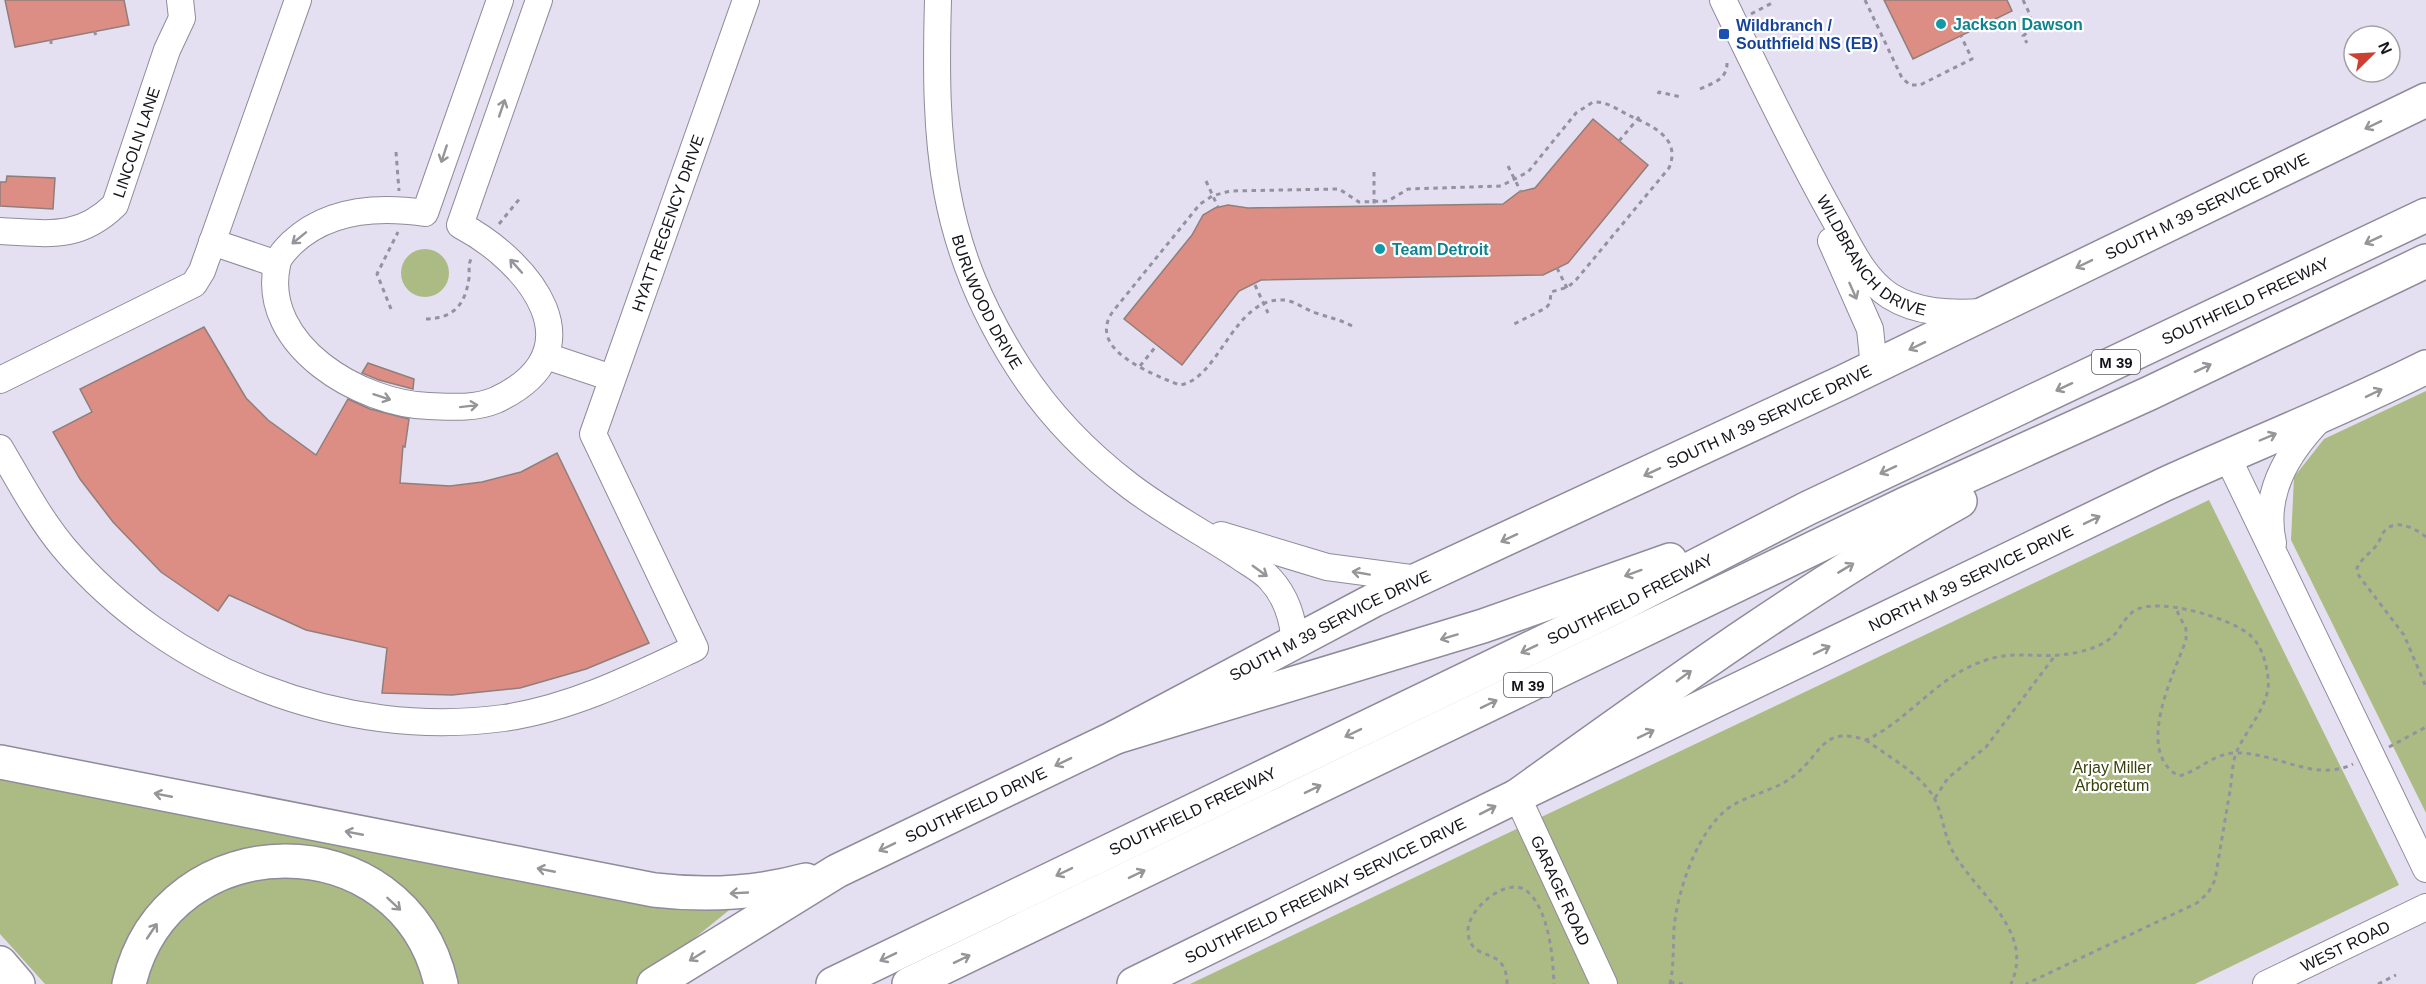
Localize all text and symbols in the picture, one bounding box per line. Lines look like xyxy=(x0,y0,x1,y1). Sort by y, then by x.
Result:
place label: Jackson Dawson xyxy=(1953,16,2083,33)
place label: Wildbranch / Southfield NS (EB) xyxy=(1736,17,1878,52)
marker: Jackson Dawson xyxy=(1934,17,1948,31)
north arrow xyxy=(2342,24,2402,84)
marker: Wildbranch / Southfield NS (EB) xyxy=(1717,27,1731,41)
text: N xyxy=(2375,39,2395,57)
street label: LINCOLN LANE xyxy=(110,85,163,200)
one-way arrow xyxy=(497,99,508,117)
one-way arrow xyxy=(2365,120,2383,132)
street label: HYATT REGENCY DRIVE xyxy=(628,132,706,314)
one-way arrow xyxy=(438,144,449,163)
street label: SOUTH M 39 SERVICE DRIVE xyxy=(2102,150,2311,262)
street label: WILDBRANCH DRIVE xyxy=(1814,192,1928,318)
one-way arrow xyxy=(291,231,307,244)
street label: BURLWOOD DRIVE xyxy=(949,233,1026,372)
one-way arrow xyxy=(2365,235,2383,247)
place label: Team Detroit xyxy=(1392,241,1489,258)
marker: Team Detroit xyxy=(1373,242,1387,256)
street label: SOUTHFIELD FREEWAY xyxy=(2159,254,2332,348)
one-way arrow xyxy=(509,259,523,274)
one-way arrow xyxy=(2075,259,2093,271)
one-way arrow xyxy=(1848,282,1859,300)
one-way arrow xyxy=(1908,340,1926,352)
road number: M 39 xyxy=(2092,350,2140,374)
street label: SOUTH M 39 SERVICE DRIVE xyxy=(1664,361,1874,471)
one-way arrow xyxy=(2194,361,2212,373)
one-way arrow xyxy=(2056,381,2074,393)
one-way arrow xyxy=(2365,386,2383,398)
one-way arrow xyxy=(372,392,391,403)
one-way arrow xyxy=(459,400,478,411)
one-way arrow xyxy=(2259,431,2277,442)
one-way arrow xyxy=(1880,465,1898,477)
one-way arrow xyxy=(1643,467,1661,478)
one-way arrow xyxy=(2082,513,2100,525)
street label: NORTH M 39 SERVICE DRIVE xyxy=(1866,521,2075,634)
one-way arrow xyxy=(1500,533,1519,544)
street label: SOUTHFIELD FREEWAY xyxy=(1544,550,1716,647)
one-way arrow xyxy=(1837,561,1854,573)
one-way arrow xyxy=(1252,565,1268,577)
street label: SOUTH M 39 SERVICE DRIVE xyxy=(1226,566,1433,684)
one-way arrow xyxy=(1352,567,1372,578)
one-way arrow xyxy=(1625,569,1643,580)
one-way arrow xyxy=(1440,632,1459,643)
one-way arrow xyxy=(1521,644,1539,655)
one-way arrow xyxy=(1812,644,1830,656)
one-way arrow xyxy=(1676,670,1692,682)
road number: M 39 xyxy=(1504,673,1552,697)
one-way arrow xyxy=(1479,698,1497,710)
one-way arrow xyxy=(1345,728,1363,740)
one-way arrow xyxy=(1636,728,1654,740)
one-way arrow xyxy=(1055,757,1073,768)
park label: Arjay Miller Arboretum xyxy=(2072,759,2152,794)
street label: SOUTHFIELD DRIVE xyxy=(902,763,1049,846)
street label: SOUTHFIELD FREEWAY xyxy=(1106,763,1279,858)
one-way arrow xyxy=(1304,783,1322,794)
one-way arrow xyxy=(154,789,173,800)
one-way arrow xyxy=(1479,804,1497,816)
street label: SOUTHFIELD FREEWAY SERVICE DRIVE xyxy=(1182,814,1468,966)
one-way arrow xyxy=(345,827,365,838)
street label: GARAGE ROAD xyxy=(1528,833,1593,948)
one-way arrow xyxy=(879,841,897,853)
one-way arrow xyxy=(536,864,556,875)
one-way arrow xyxy=(1056,867,1074,879)
one-way arrow xyxy=(1128,867,1146,879)
one-way arrow xyxy=(729,887,749,898)
one-way arrow xyxy=(386,897,401,911)
street label: WEST ROAD xyxy=(2298,917,2393,974)
one-way arrow xyxy=(145,922,158,939)
one-way arrow xyxy=(689,951,706,963)
one-way arrow xyxy=(880,951,898,963)
one-way arrow xyxy=(952,952,970,964)

